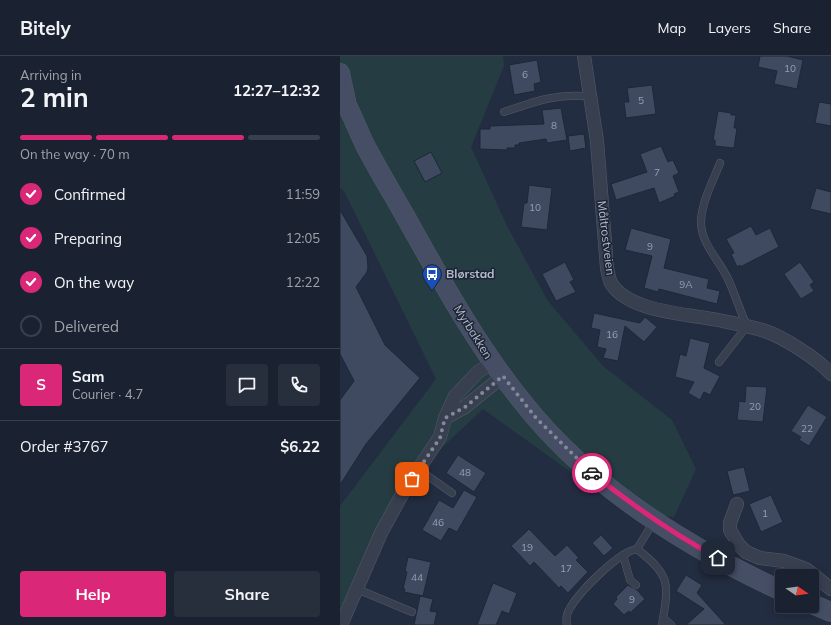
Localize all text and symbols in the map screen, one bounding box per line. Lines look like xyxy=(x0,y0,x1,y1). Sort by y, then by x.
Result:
text: Bitely xyxy=(20,16,71,40)
text: Map xyxy=(657,19,686,37)
text: Layers xyxy=(708,19,751,37)
text: Share xyxy=(773,19,811,37)
house number: 10 xyxy=(784,62,796,75)
text: Arriving in xyxy=(20,67,82,83)
house number: 6 xyxy=(522,68,528,81)
text: 2 min xyxy=(20,81,89,114)
text: 12:27–12:32 xyxy=(233,81,320,100)
house number: 5 xyxy=(638,94,644,107)
house number: 8 xyxy=(551,119,557,132)
text: On the way · 70 m xyxy=(20,146,130,162)
house number: 7 xyxy=(654,166,660,179)
icon: check xyxy=(20,183,42,205)
text: Confirmed xyxy=(54,185,125,204)
text: 11:59 xyxy=(286,186,320,202)
street label: Måltrostveien xyxy=(594,200,619,276)
house number: 10 xyxy=(529,201,541,214)
icon: check xyxy=(20,227,42,249)
text: Preparing xyxy=(54,229,122,248)
text: 12:05 xyxy=(286,230,320,246)
house number: 9 xyxy=(647,240,653,253)
bus stop icon: Blørstad xyxy=(421,263,443,291)
place label: Blørstad xyxy=(446,266,495,281)
icon: check xyxy=(20,271,42,293)
text: On the way xyxy=(54,273,134,292)
text: 12:22 xyxy=(286,274,320,290)
house number: 9A xyxy=(679,278,693,291)
street label: Myrbakken xyxy=(451,302,496,362)
text: Delivered xyxy=(54,317,119,336)
house number: 16 xyxy=(606,328,618,341)
button: chat xyxy=(226,364,268,406)
button: phone xyxy=(278,364,320,406)
text: Sam xyxy=(72,367,104,386)
text: S xyxy=(36,375,46,394)
text: Courier · 4.7 xyxy=(72,386,143,402)
house number: 20 xyxy=(749,400,761,413)
house number: 22 xyxy=(801,422,813,435)
text: Order #3767 xyxy=(20,437,108,456)
text: $6.22 xyxy=(280,437,320,456)
courier xyxy=(572,453,612,493)
pin xyxy=(395,462,429,496)
icon: car xyxy=(581,462,603,484)
house number: 48 xyxy=(459,466,471,479)
icon: bag xyxy=(401,468,423,490)
house number: 1 xyxy=(762,507,768,520)
house number: 46 xyxy=(432,516,444,529)
house number: 19 xyxy=(521,541,533,554)
pin xyxy=(701,541,735,575)
icon: home xyxy=(707,547,729,569)
house number: 17 xyxy=(560,562,572,575)
north arrow xyxy=(775,569,819,613)
map controls xyxy=(775,569,819,613)
button: Help xyxy=(20,571,166,617)
button: Share xyxy=(174,571,320,617)
house number: 44 xyxy=(411,571,423,584)
house number: 9 xyxy=(629,593,635,606)

